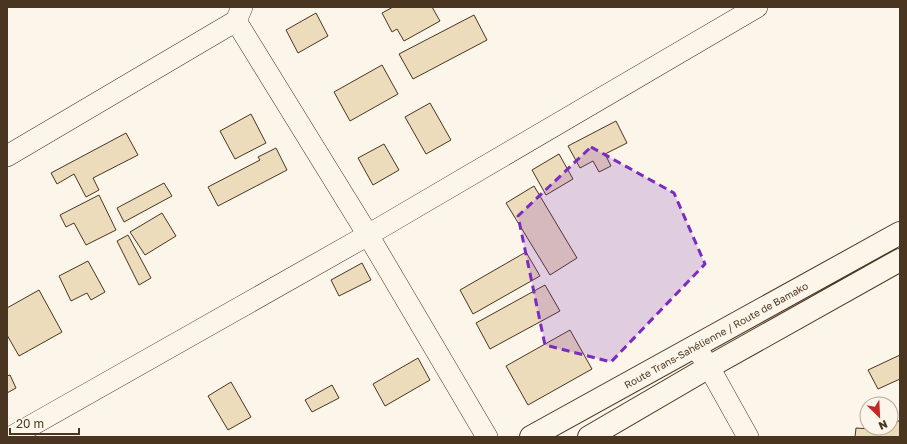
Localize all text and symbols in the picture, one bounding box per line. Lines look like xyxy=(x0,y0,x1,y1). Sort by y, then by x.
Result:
street label: Route Trans-Sahélienne / Route de Bamako xyxy=(622,279,810,391)
north arrow xyxy=(859,396,899,436)
scale bar xyxy=(10,410,79,436)
text: 20 m xyxy=(16,416,44,431)
text: N xyxy=(877,418,890,433)

